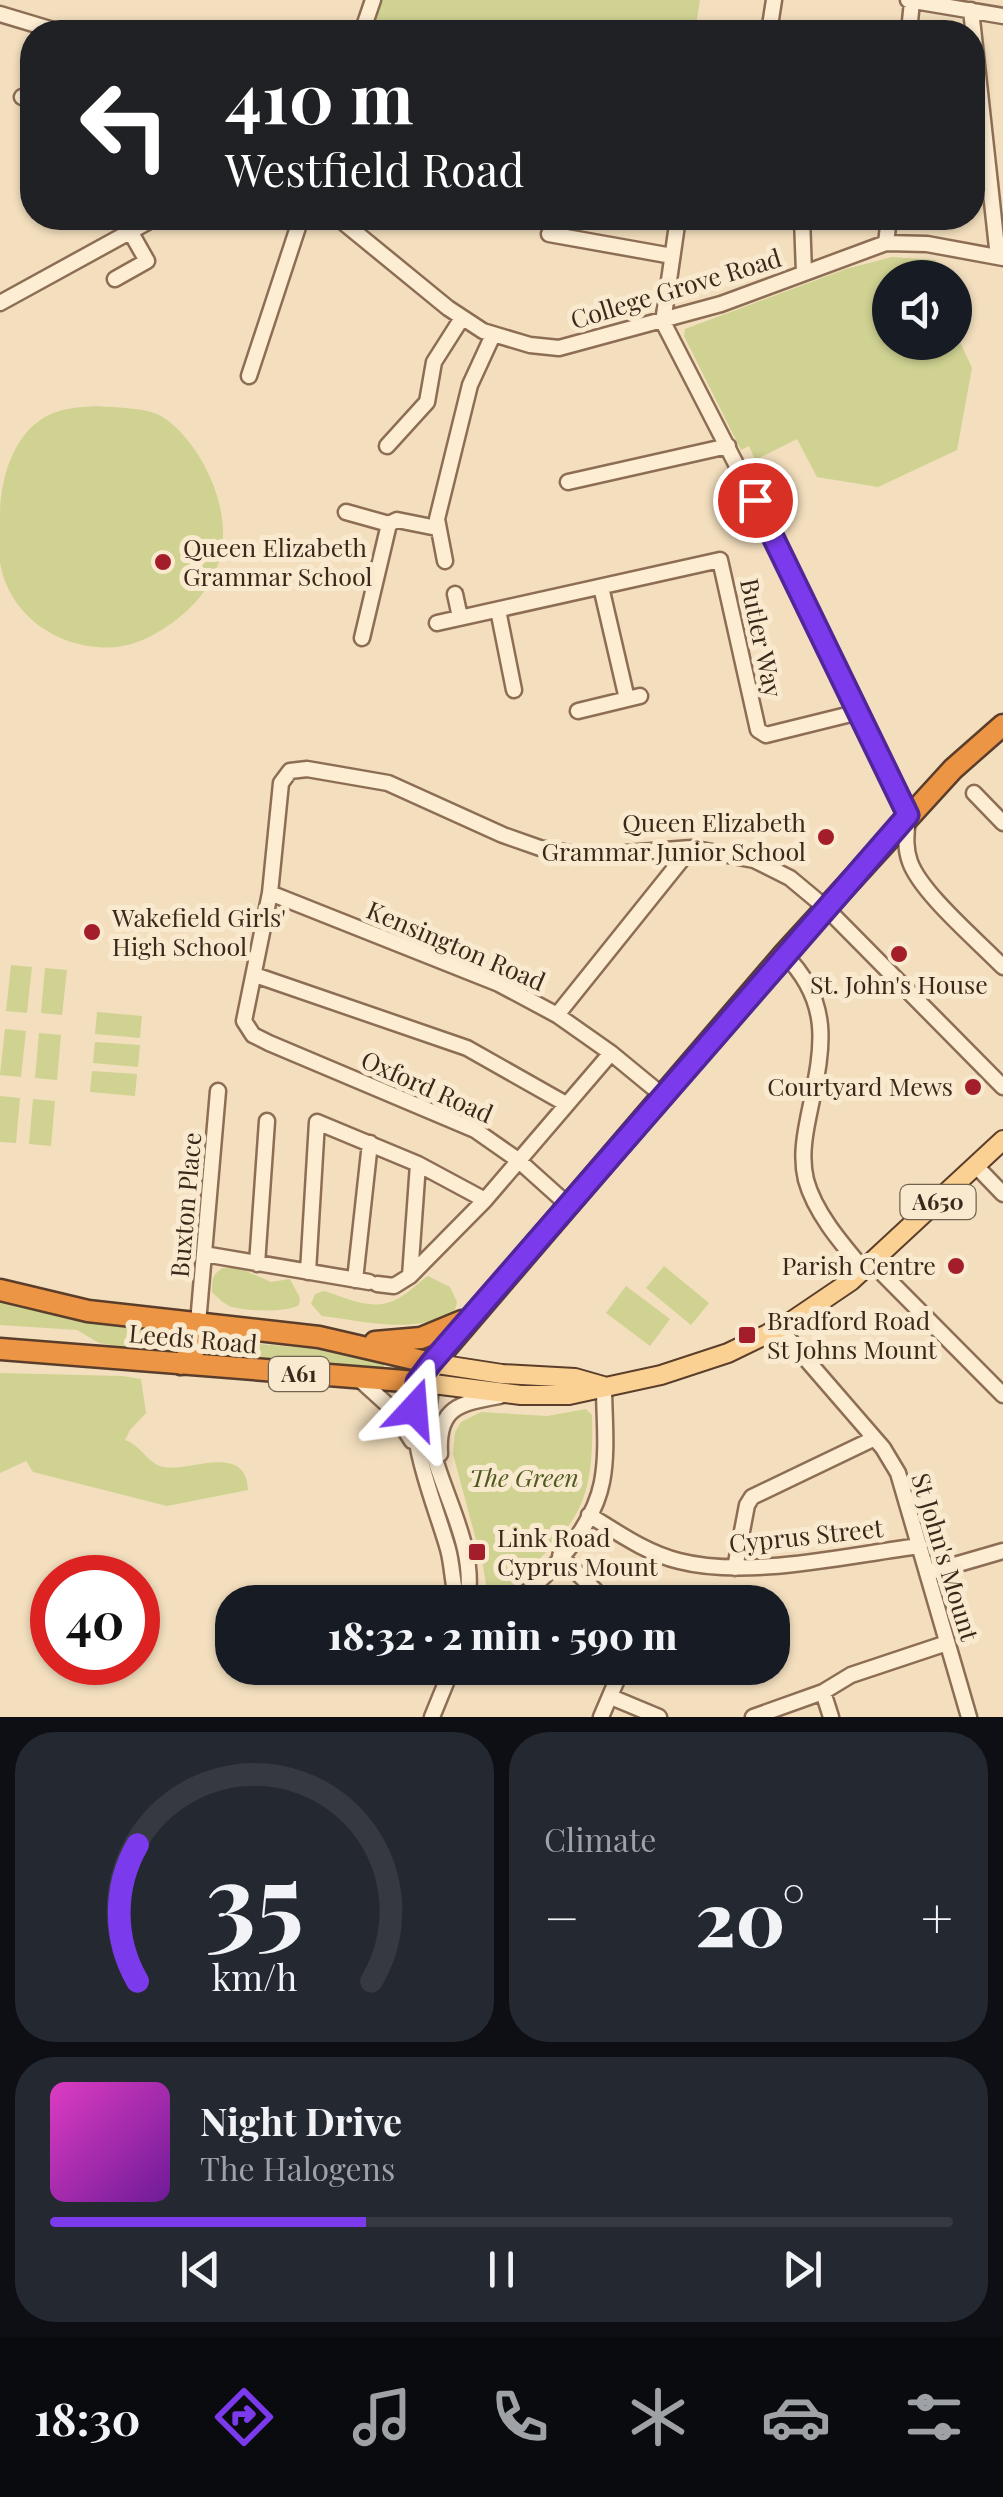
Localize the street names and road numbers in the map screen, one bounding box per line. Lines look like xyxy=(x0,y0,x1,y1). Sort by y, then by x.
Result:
street label: College Grove Road xyxy=(566,240,785,335)
street label: Butler Way xyxy=(734,575,791,701)
street label: Kensington Road xyxy=(362,892,551,997)
street label: Oxford Road xyxy=(357,1042,499,1129)
street label: Buxton Place xyxy=(162,1131,207,1279)
road number: A650 xyxy=(900,1185,976,1219)
street label: Leeds Road xyxy=(128,1315,259,1360)
road number: A61 xyxy=(269,1357,329,1391)
street label: St John's Mount xyxy=(905,1469,988,1646)
street label: Cyprus Street xyxy=(727,1510,886,1559)

